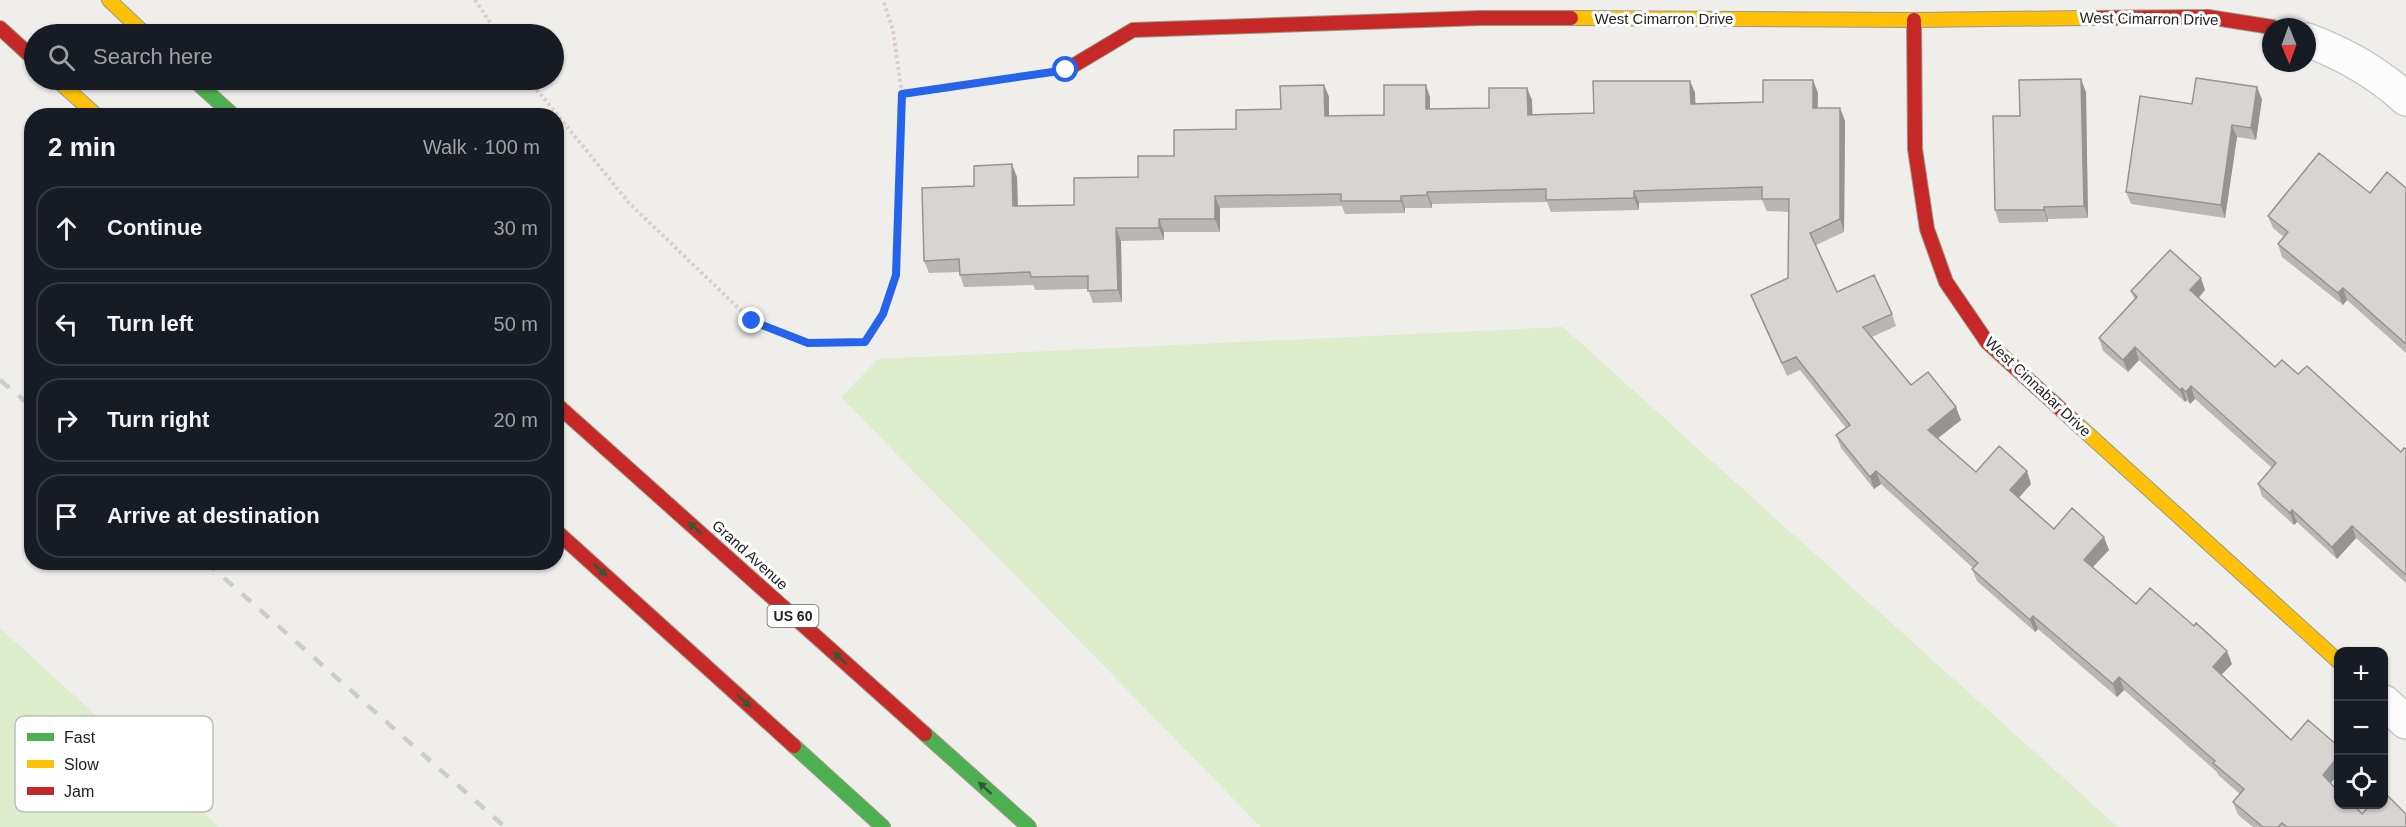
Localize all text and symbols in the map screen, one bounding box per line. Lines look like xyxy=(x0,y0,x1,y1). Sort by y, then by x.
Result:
street label: West Cimarron Drive xyxy=(2079,9,2219,28)
street label: West Cimarron Drive xyxy=(1595,10,1733,27)
north arrow xyxy=(2262,18,2316,72)
search box xyxy=(24,24,564,90)
icon: search xyxy=(45,41,78,74)
text: Search here xyxy=(93,44,213,69)
route start xyxy=(1052,56,1078,82)
text: 2 min xyxy=(48,132,116,162)
text: Walk · 100 m xyxy=(423,136,540,158)
icon: ahead xyxy=(50,212,83,245)
text: Continue xyxy=(107,215,202,240)
text: 30 m xyxy=(494,217,538,239)
route end xyxy=(738,307,764,333)
icon: left xyxy=(50,308,83,341)
text: Turn left xyxy=(107,311,193,336)
text: 50 m xyxy=(494,313,538,335)
street label: West Cinnabar Drive xyxy=(1982,333,2095,440)
icon: right xyxy=(50,404,83,437)
text: Turn right xyxy=(107,407,209,432)
text: 20 m xyxy=(494,409,538,431)
icon: arrive xyxy=(50,500,83,533)
text: Arrive at destination xyxy=(107,503,320,528)
street label: Grand Avenue xyxy=(709,516,792,593)
one-way arrow xyxy=(688,522,703,535)
one-way arrow xyxy=(592,563,607,576)
road number: US 60 xyxy=(768,605,818,627)
map controls xyxy=(2334,647,2388,809)
button: + xyxy=(2334,647,2388,701)
one-way arrow xyxy=(833,652,848,665)
one-way arrow xyxy=(737,694,752,708)
button: − xyxy=(2334,701,2388,755)
legend xyxy=(15,716,213,812)
text: Fast xyxy=(64,729,96,746)
button: locate xyxy=(2334,755,2388,809)
text: Slow xyxy=(64,756,99,773)
one-way arrow xyxy=(978,782,993,795)
text: Jam xyxy=(64,783,94,800)

